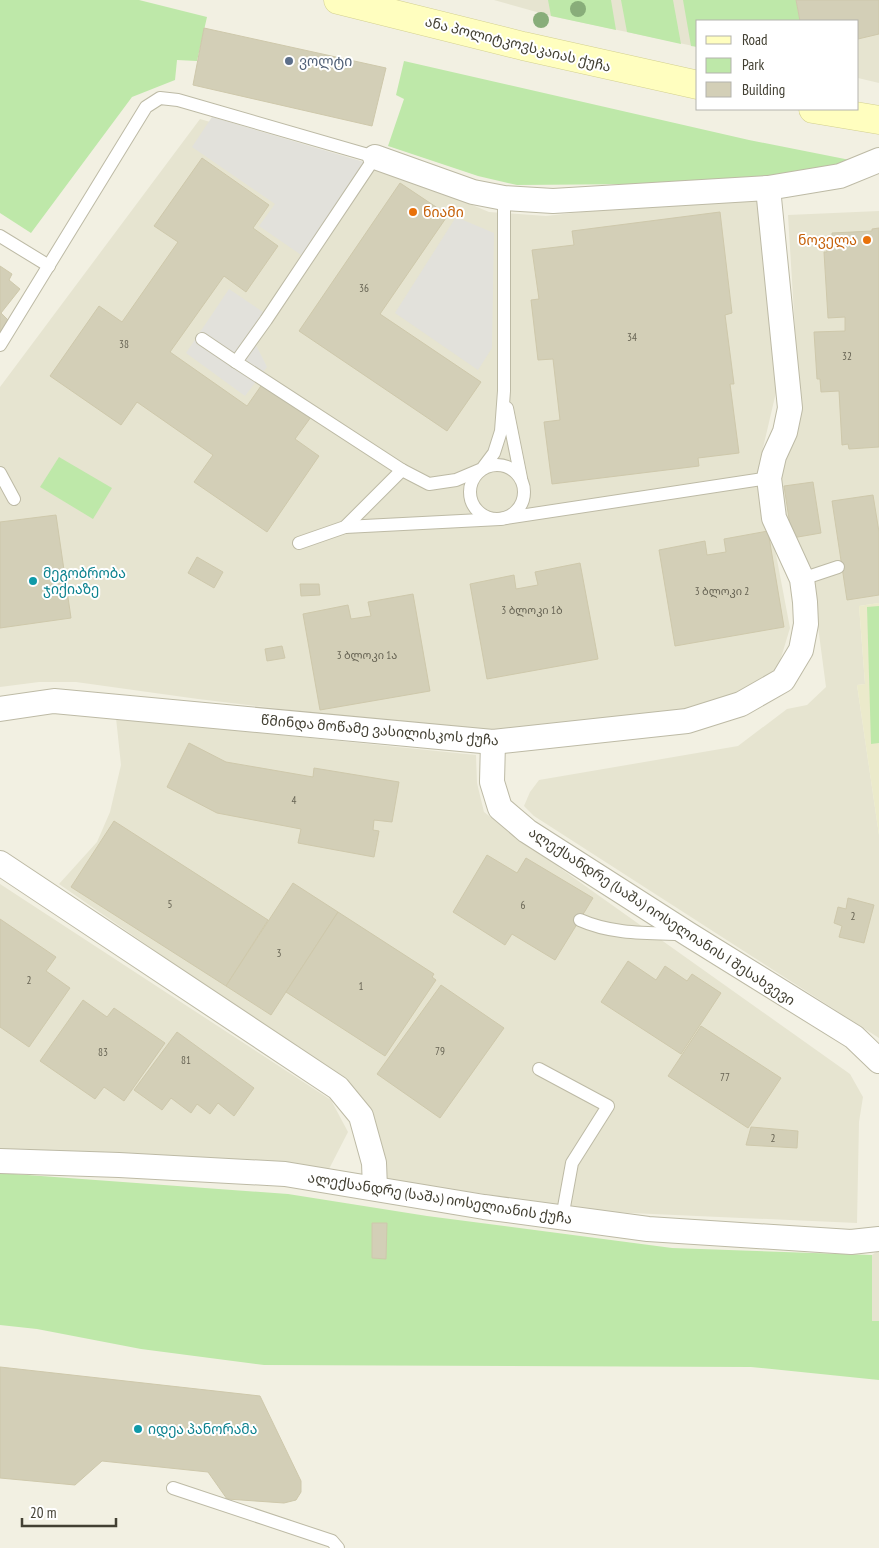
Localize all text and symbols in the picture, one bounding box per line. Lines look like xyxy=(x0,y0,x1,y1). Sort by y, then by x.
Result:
street label: ანა პოლიტკოვსკაიას ქუჩა xyxy=(423,12,613,76)
legend xyxy=(696,20,859,110)
text: Road xyxy=(742,30,768,49)
place label: ვოლტი xyxy=(299,52,352,70)
marker: ვოლტი xyxy=(283,55,295,67)
text: Park xyxy=(742,55,764,74)
text: Building xyxy=(742,80,785,99)
place label: ნიამი xyxy=(423,203,464,221)
marker: ნიამი xyxy=(407,206,419,218)
place label: ნოველა xyxy=(798,231,857,249)
marker: ნოველა xyxy=(861,234,873,246)
house number: 36 xyxy=(359,281,369,295)
house number: 34 xyxy=(627,330,637,344)
house number: 38 xyxy=(119,337,129,351)
house number: 32 xyxy=(842,349,852,363)
place label: მეგობრობა ჯიქიაზე xyxy=(43,564,126,598)
marker: მეგობრობა ჯიქიაზე xyxy=(27,575,39,587)
house number: 3 ბლოკი 2 xyxy=(695,584,749,598)
house number: 3 ბლოკი 1ბ xyxy=(501,603,563,617)
house number: 3 ბლოკი 1ა xyxy=(337,648,397,662)
street label: წმინდა მოწამე ვასილისკოს ქუჩა xyxy=(260,711,500,749)
house number: 4 xyxy=(292,793,297,807)
street label: ალექსანდრე (საშა) იოსელიანის I შესახვევი xyxy=(525,823,799,1009)
house number: 5 xyxy=(168,897,173,911)
house number: 6 xyxy=(521,898,526,912)
house number: 2 xyxy=(851,909,856,923)
house number: 3 xyxy=(277,946,282,960)
house number: 2 xyxy=(27,973,32,987)
house number: 1 xyxy=(359,979,364,993)
house number: 79 xyxy=(435,1044,445,1058)
house number: 83 xyxy=(98,1045,108,1059)
house number: 81 xyxy=(181,1053,191,1067)
house number: 77 xyxy=(720,1070,730,1084)
house number: 2 xyxy=(771,1131,776,1145)
street label: ალექსანდრე (საშა) იოსელიანის ქუჩა xyxy=(306,1168,574,1228)
place label: იდეა პანორამა xyxy=(148,1420,258,1438)
marker: იდეა პანორამა xyxy=(132,1423,144,1435)
scale bar xyxy=(22,1496,116,1528)
text: 20 m xyxy=(30,1503,56,1522)

